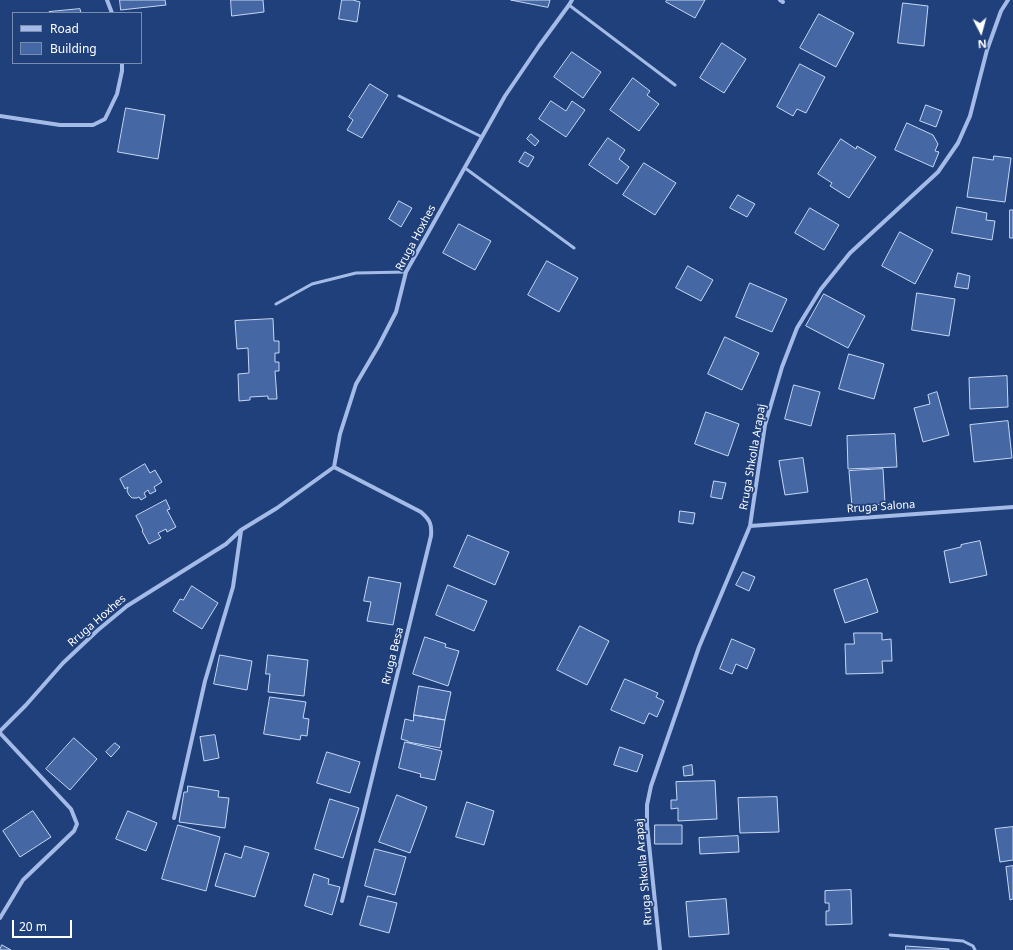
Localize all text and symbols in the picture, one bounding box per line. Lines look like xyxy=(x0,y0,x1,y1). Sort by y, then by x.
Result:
legend xyxy=(12,12,142,64)
north arrow xyxy=(961,12,1001,52)
text: Road xyxy=(50,20,79,37)
text: N xyxy=(977,37,988,52)
text: Building xyxy=(50,40,97,57)
street label: Rruga Hoxhes xyxy=(393,203,439,273)
street label: Rruga Shkolla Arapaj xyxy=(737,403,769,511)
street label: Rruga Salona xyxy=(846,498,916,516)
street label: Rruga Hoxhes xyxy=(65,592,129,650)
street label: Rruga Besa xyxy=(379,626,407,686)
street label: Rruga Shkolla Arapaj xyxy=(633,818,655,926)
scale bar xyxy=(14,912,74,938)
text: 20 m xyxy=(19,918,47,935)

